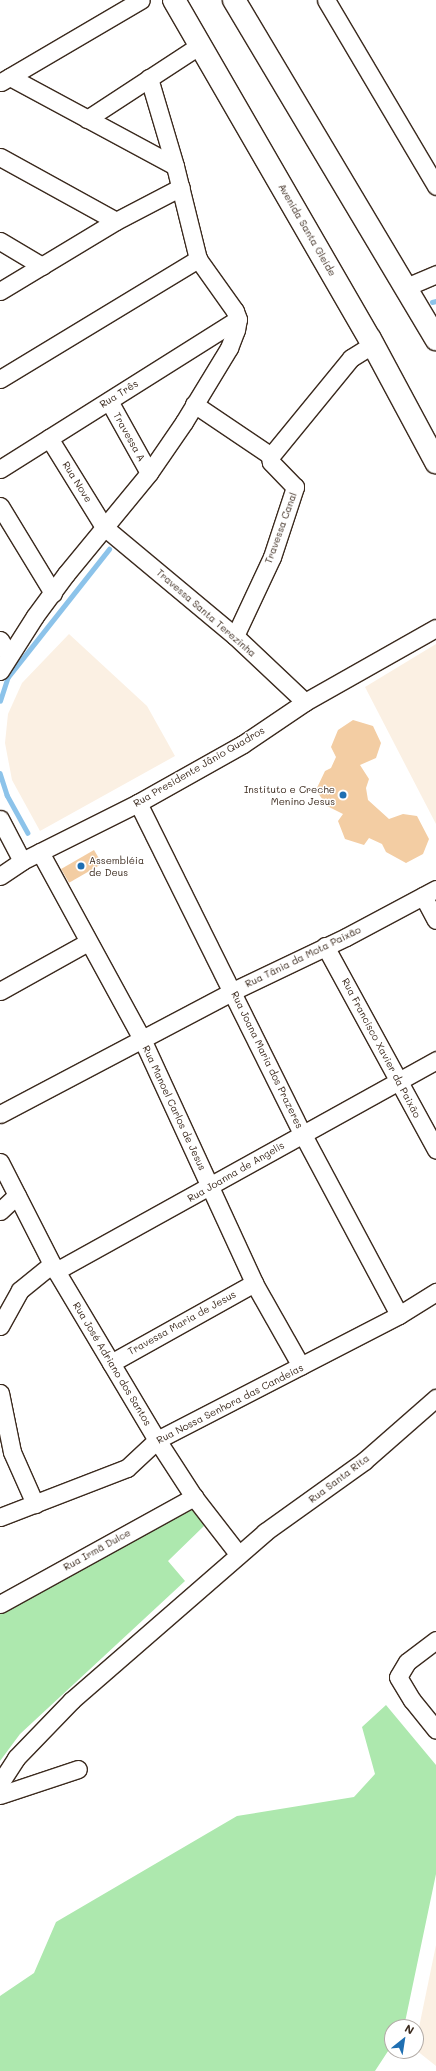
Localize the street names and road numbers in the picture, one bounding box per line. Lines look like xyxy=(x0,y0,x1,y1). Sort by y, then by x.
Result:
street label: Avenida Santa Gleide xyxy=(276,182,338,278)
street label: Rua Três xyxy=(98,377,140,411)
street label: Travessa A xyxy=(111,410,147,464)
street label: Rua Nove xyxy=(60,459,94,505)
street label: Travessa Canal xyxy=(263,491,299,565)
street label: Travessa Santa Terezinha xyxy=(154,567,258,659)
street label: Rua Presidente Jânio Quadros xyxy=(131,724,267,810)
street label: Rua Tânia da Mota Paixão xyxy=(243,924,363,990)
street label: Rua Francisco Xavier da Paixão xyxy=(339,976,423,1120)
street label: Rua Joana Maria dos Prazeres xyxy=(228,989,306,1131)
street label: Rua Manoel Carlos de Jesus xyxy=(140,1044,208,1172)
street label: Rua Joanna de Angelis xyxy=(185,1139,287,1205)
street label: Travessa Maria de Jesus xyxy=(126,1288,238,1358)
street label: Rua José Adriano dos Santos xyxy=(70,1300,154,1428)
street label: Rua Nossa Senhora das Candeias xyxy=(154,1362,306,1446)
street label: Rua Santa Rita xyxy=(306,1452,372,1506)
street label: Rua Irmã Dulce xyxy=(61,1527,133,1573)

